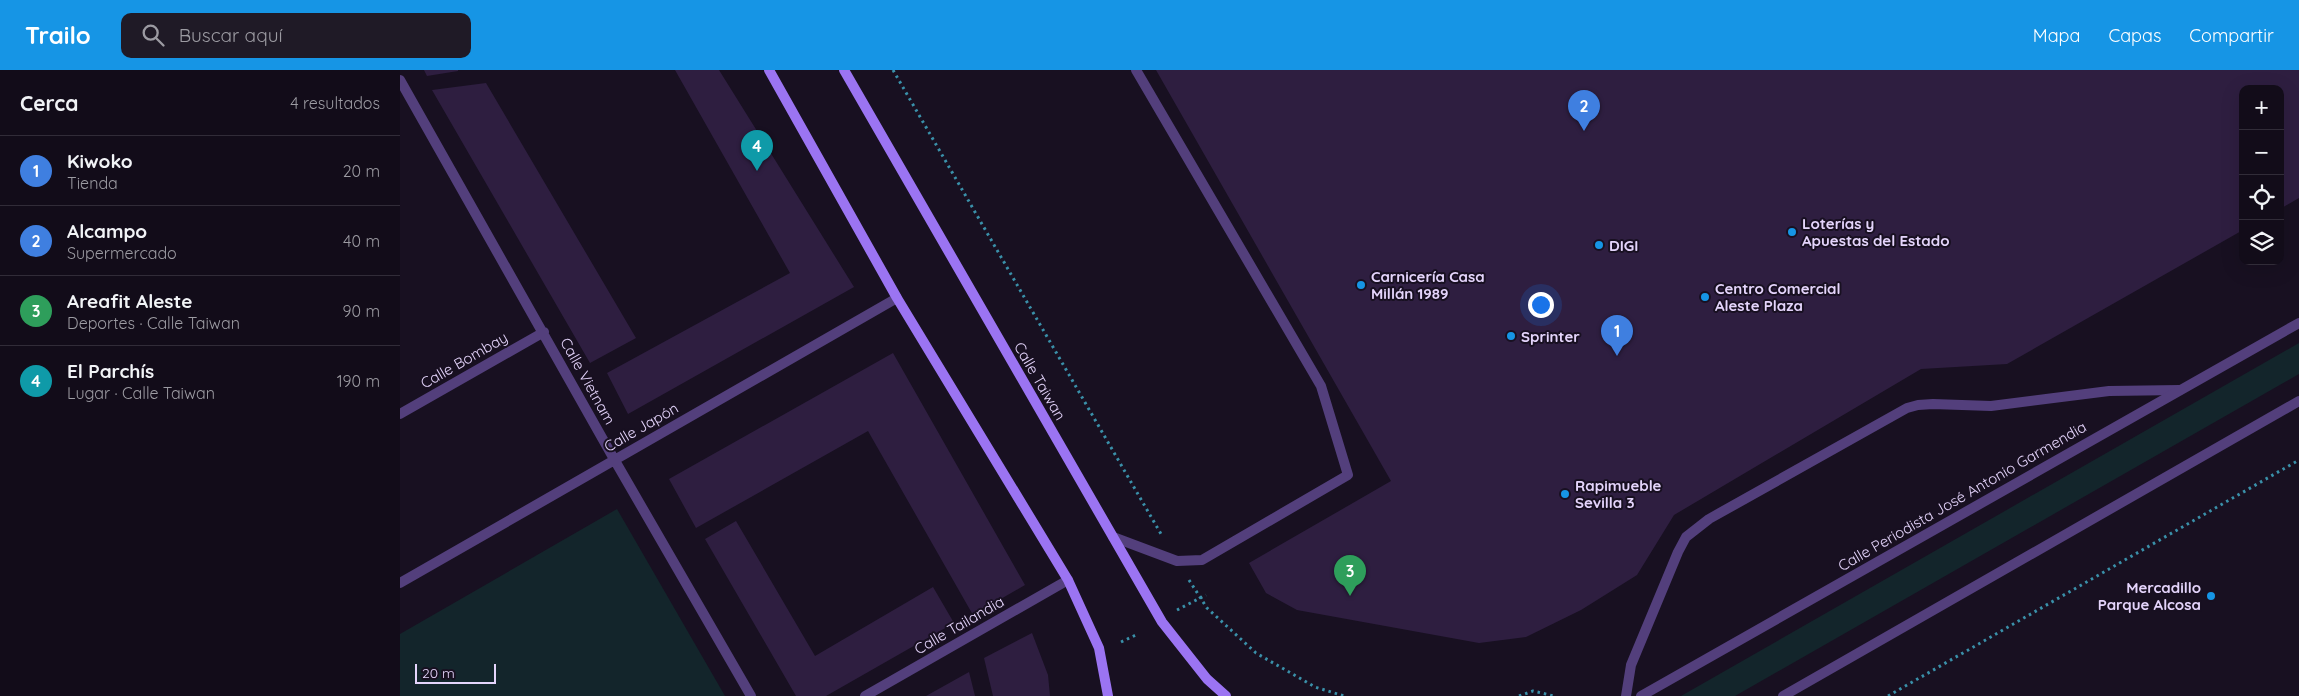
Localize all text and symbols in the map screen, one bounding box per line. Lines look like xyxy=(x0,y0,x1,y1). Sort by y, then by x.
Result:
search box xyxy=(121,13,471,58)
text: Trailo xyxy=(25,20,91,50)
icon: search xyxy=(139,21,167,49)
text: Buscar aquí xyxy=(179,23,283,47)
text: Mapa xyxy=(2033,24,2080,47)
text: Capas xyxy=(2108,24,2161,47)
text: Compartir xyxy=(2189,24,2274,47)
map controls xyxy=(2239,85,2284,265)
button: + xyxy=(2239,85,2284,130)
text: Cerca xyxy=(20,90,78,116)
pin: 2 xyxy=(1568,90,1600,131)
text: 4 resultados xyxy=(290,93,380,113)
pin: 4 xyxy=(741,130,773,171)
button: − xyxy=(2239,130,2284,175)
text: Kiwoko xyxy=(67,149,133,173)
text: 1 xyxy=(33,161,39,181)
text: 20 m xyxy=(343,161,380,181)
text: Tienda xyxy=(67,173,118,193)
button: locate xyxy=(2239,175,2284,220)
place label: Loterías y Apuestas del Estado xyxy=(1802,214,1950,250)
text: Alcampo xyxy=(67,219,147,243)
button: layers xyxy=(2239,220,2284,265)
marker: Loterías y Apuestas del Estado xyxy=(1786,226,1798,238)
text: 2 xyxy=(31,231,41,251)
text: 40 m xyxy=(343,231,380,251)
place label: DIGI xyxy=(1609,236,1638,255)
marker: DIGI xyxy=(1593,239,1605,251)
text: Supermercado xyxy=(67,243,177,263)
place label: Carnicería Casa Millán 1989 xyxy=(1371,267,1485,303)
marker: Carnicería Casa Millán 1989 xyxy=(1355,279,1367,291)
place label: Centro Comercial Aleste Plaza xyxy=(1715,279,1841,315)
text: Areafit Aleste xyxy=(67,289,192,313)
marker: Centro Comercial Aleste Plaza xyxy=(1699,291,1711,303)
your location xyxy=(1528,292,1554,318)
text: 3 xyxy=(32,301,40,321)
text: 90 m xyxy=(343,301,380,321)
text: Deportes · Calle Taiwan xyxy=(67,313,240,333)
pin: 1 xyxy=(1601,315,1633,356)
street label: Calle Bombay xyxy=(417,327,511,393)
place label: Sprinter xyxy=(1521,327,1580,346)
marker: Sprinter xyxy=(1505,330,1517,342)
street label: Calle Vietnam xyxy=(556,334,620,428)
street label: Calle Taiwan xyxy=(1010,339,1070,423)
text: El Parchís xyxy=(67,359,154,383)
text: 4 xyxy=(31,371,41,391)
text: 190 m xyxy=(337,371,380,391)
text: Lugar · Calle Taiwan xyxy=(67,383,215,403)
street label: Calle Japón xyxy=(600,398,682,456)
street label: Calle Periodista José Antonio Garmendia xyxy=(1834,417,2090,575)
place label: Rapimueble Sevilla 3 xyxy=(1575,476,1662,512)
marker: Rapimueble Sevilla 3 xyxy=(1559,488,1571,500)
pin: 3 xyxy=(1334,555,1366,596)
place label: Mercadillo Parque Alcosa xyxy=(2098,578,2201,614)
marker: Mercadillo Parque Alcosa xyxy=(2205,590,2217,602)
street label: Calle Tailandia xyxy=(911,592,1007,658)
scale bar xyxy=(415,661,496,684)
text: 20 m xyxy=(422,664,455,682)

